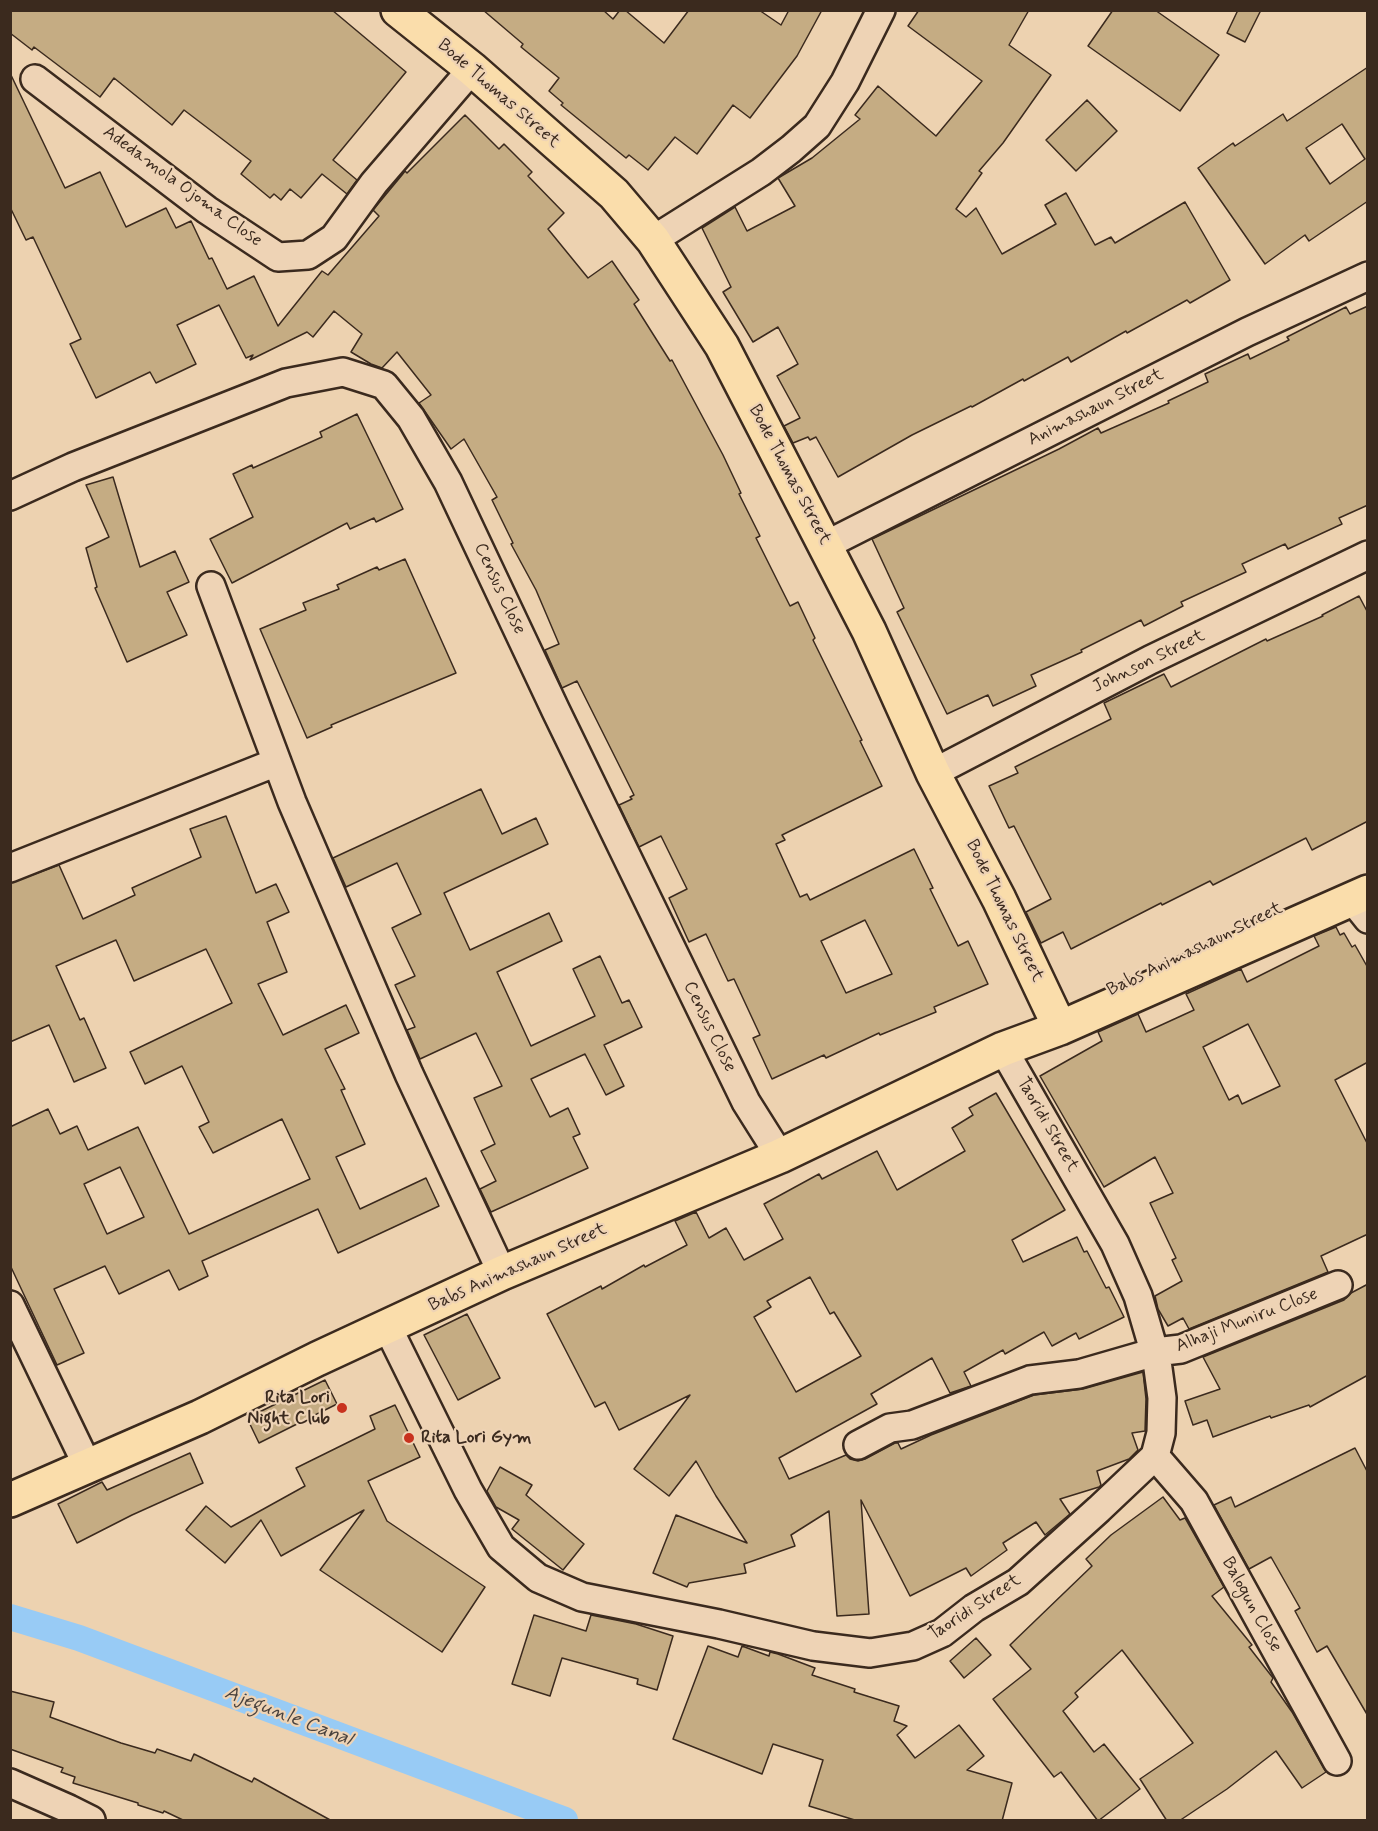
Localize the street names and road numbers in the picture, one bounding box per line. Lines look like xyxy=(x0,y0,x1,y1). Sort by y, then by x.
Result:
street label: Bode Thomas Street xyxy=(432,35,564,153)
street label: Adedamola Ojoma Close xyxy=(98,122,266,252)
street label: Animashaun Street xyxy=(1025,364,1167,452)
street label: Bode Thomas Street xyxy=(743,401,835,549)
street label: Census Close xyxy=(468,540,530,638)
street label: Johnson Street xyxy=(1089,626,1209,698)
street label: Bode Thomas Street xyxy=(960,836,1048,986)
street label: Babs Animashaun Street xyxy=(1104,898,1286,1002)
street label: Census Close xyxy=(678,978,740,1076)
street label: Taoridi Street xyxy=(1011,1074,1083,1176)
street label: Babs Animashaun Street xyxy=(426,1219,610,1317)
street label: Alhaji Muniru Close xyxy=(1173,1284,1321,1358)
street label: Balogun Close xyxy=(1216,1554,1286,1656)
street label: Taoridi Street xyxy=(925,1570,1025,1646)

